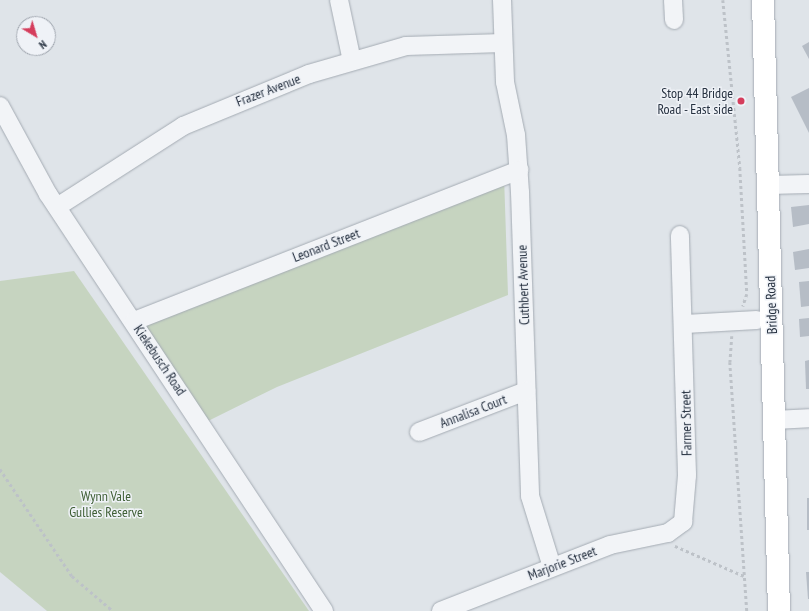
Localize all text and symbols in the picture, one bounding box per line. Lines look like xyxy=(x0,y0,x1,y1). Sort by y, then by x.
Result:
north arrow xyxy=(16,16,56,56)
text: N xyxy=(36,37,49,52)
street label: Frazer Avenue xyxy=(233,70,303,110)
place label: Stop 44 Bridge Road - East side xyxy=(656,85,733,118)
marker: Stop 44 Bridge Road - East side xyxy=(736,96,746,106)
street label: Leonard Street xyxy=(290,225,362,265)
street label: Cuthbert Avenue xyxy=(513,244,533,326)
street label: Bridge Road xyxy=(762,276,780,334)
street label: Kiekebusch Road xyxy=(130,321,190,399)
street label: Farmer Street xyxy=(677,390,695,456)
street label: Annalisa Court xyxy=(437,391,509,431)
park label: Wynn Vale Gullies Reserve xyxy=(69,488,143,520)
street label: Marjorie Street xyxy=(525,542,599,584)

